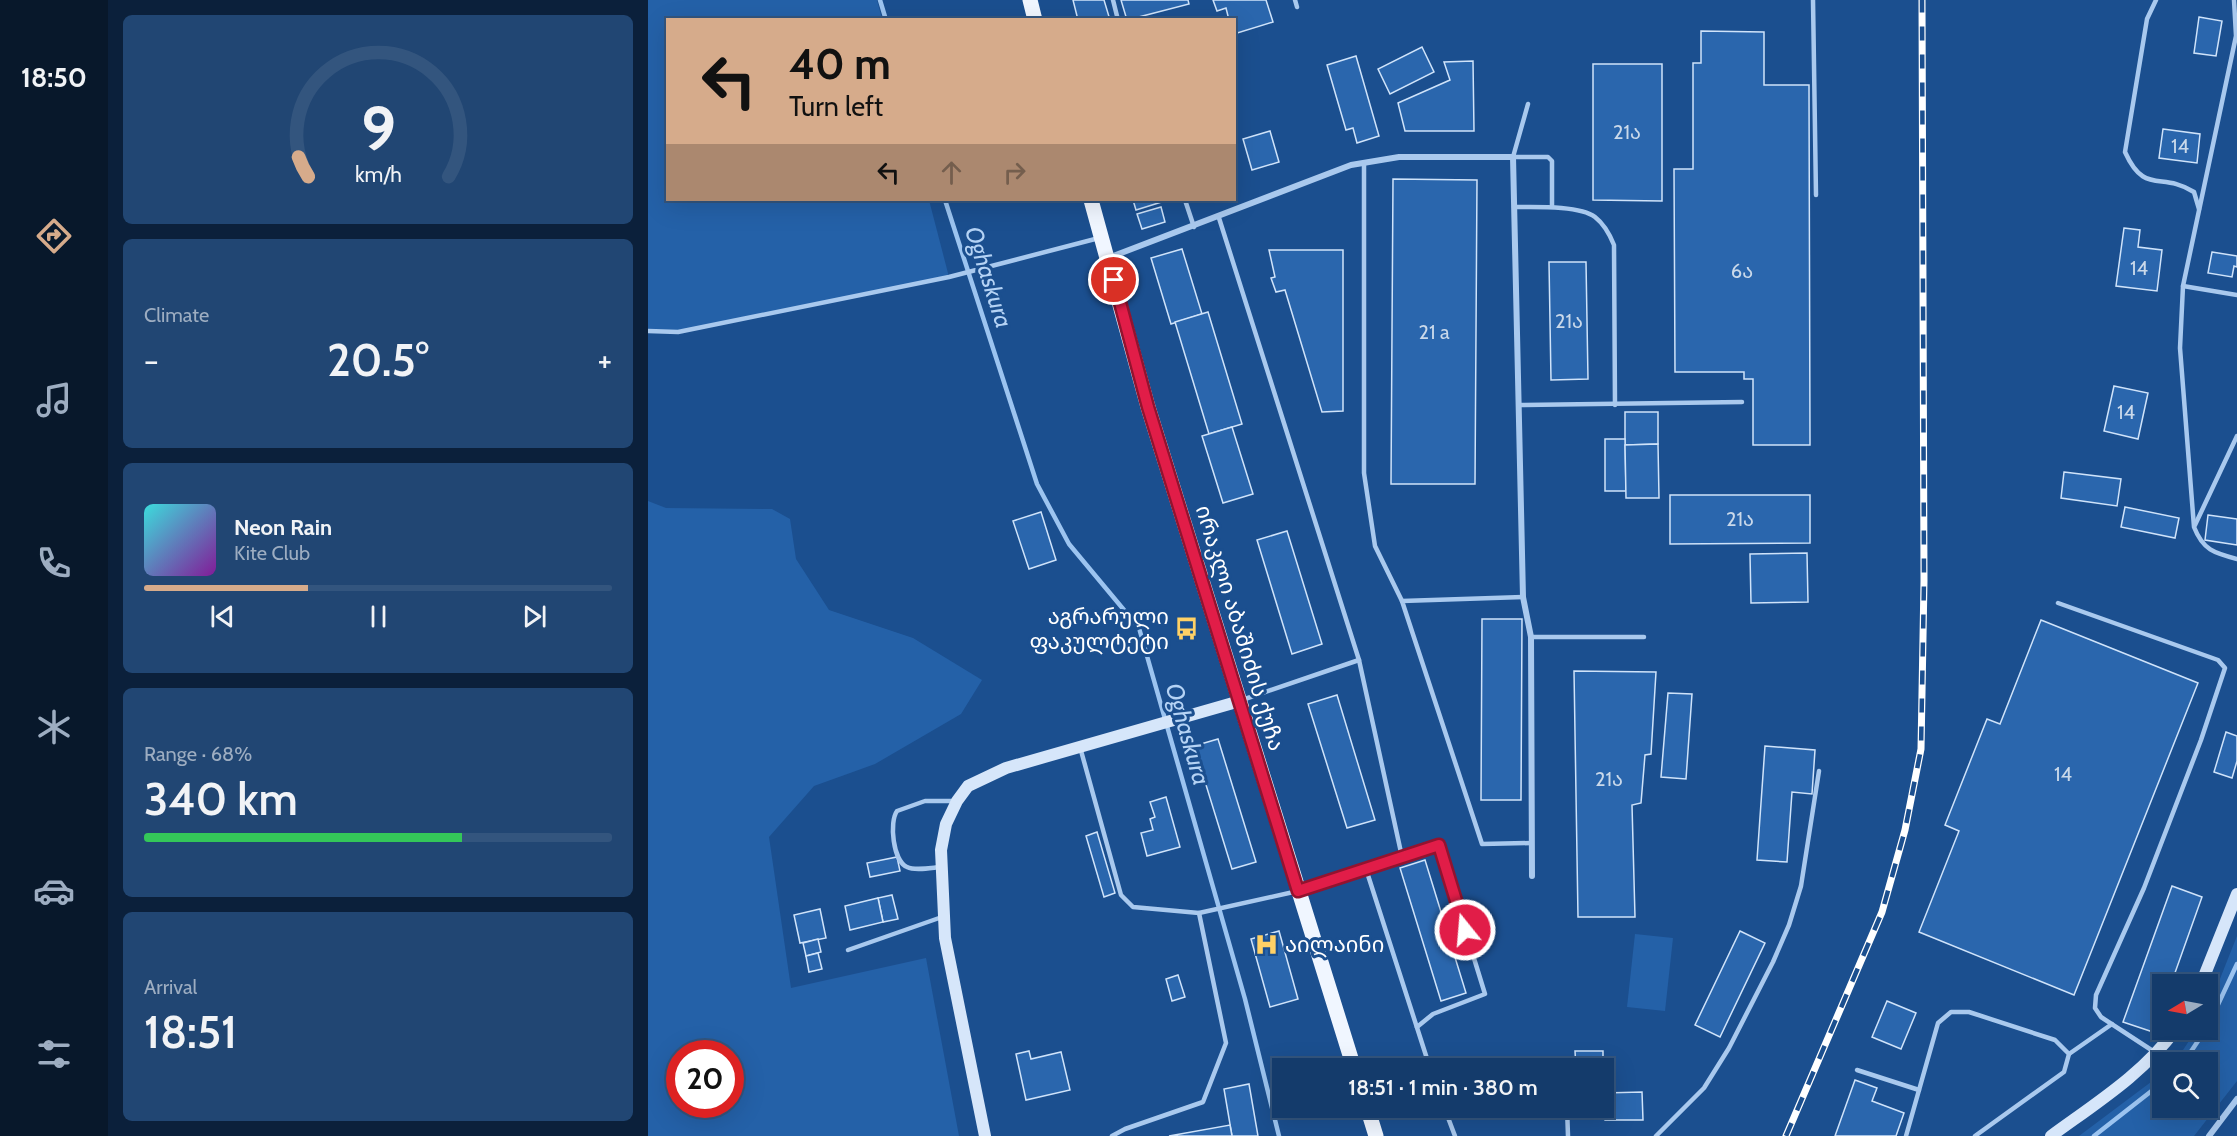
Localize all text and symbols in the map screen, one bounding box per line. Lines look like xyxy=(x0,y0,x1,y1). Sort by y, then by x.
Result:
text: 40 m xyxy=(789,38,891,90)
icon: left xyxy=(690,42,768,120)
text: 18:50 xyxy=(21,61,87,94)
text: Turn left xyxy=(789,90,883,123)
text: 9 xyxy=(360,91,396,167)
house number: 21ა xyxy=(1613,120,1641,144)
house number: 14 xyxy=(2171,134,2189,158)
icon: left xyxy=(872,156,905,189)
icon: ahead xyxy=(935,156,968,189)
icon: right xyxy=(998,156,1031,189)
text: km/h xyxy=(355,161,401,187)
icon: directions xyxy=(33,215,75,257)
water label: Oghaskura xyxy=(959,223,1019,331)
pin xyxy=(1088,254,1139,305)
house number: 14 xyxy=(2130,256,2148,280)
house number: 6ა xyxy=(1731,259,1753,283)
icon: arrive xyxy=(1097,263,1130,296)
text: Climate xyxy=(144,303,209,327)
house number: 21ა xyxy=(1555,309,1583,333)
house number: 21 a xyxy=(1418,320,1450,344)
text: 20.5° xyxy=(327,333,429,387)
text: − xyxy=(144,340,159,380)
text: + xyxy=(597,340,612,380)
icon: music xyxy=(33,379,75,421)
house number: 14 xyxy=(2117,400,2135,424)
street label: ირაკლი აბაშიძის ქუჩა xyxy=(1190,502,1290,754)
house number: 21ა xyxy=(1726,507,1754,531)
text: Neon Rain xyxy=(234,514,332,541)
text: Kite Club xyxy=(234,541,310,565)
icon: phone xyxy=(33,542,75,584)
icon: previous xyxy=(206,600,239,633)
icon: pause xyxy=(362,600,395,633)
icon: next xyxy=(518,600,551,633)
place label: აგრარული ფაკულტეტი xyxy=(1029,603,1169,655)
bus stop icon: აგრარული ფაკულტეტი xyxy=(1174,616,1200,642)
water label: Oghaskura xyxy=(1160,680,1216,788)
icon: climate xyxy=(33,706,75,748)
text: Range · 68% xyxy=(144,742,252,766)
house number: 14 xyxy=(2054,762,2072,786)
house number: 21ა xyxy=(1595,767,1623,791)
text: 340 km xyxy=(144,772,298,826)
icon: car xyxy=(33,870,75,912)
position arrow xyxy=(1433,898,1497,962)
hospital icon: აილაინი xyxy=(1254,931,1280,957)
place label: აილაინი xyxy=(1285,931,1384,958)
north arrow xyxy=(2152,974,2218,1040)
map controls xyxy=(2152,974,2218,1118)
text: Arrival xyxy=(144,975,197,999)
text: 18:51 xyxy=(144,1005,237,1059)
icon: filters xyxy=(33,1033,75,1075)
speed limit sign: 20 xyxy=(666,1040,744,1118)
button: search xyxy=(2152,1052,2218,1118)
text: 18:51 · 1 min · 380 m xyxy=(1348,1074,1538,1101)

